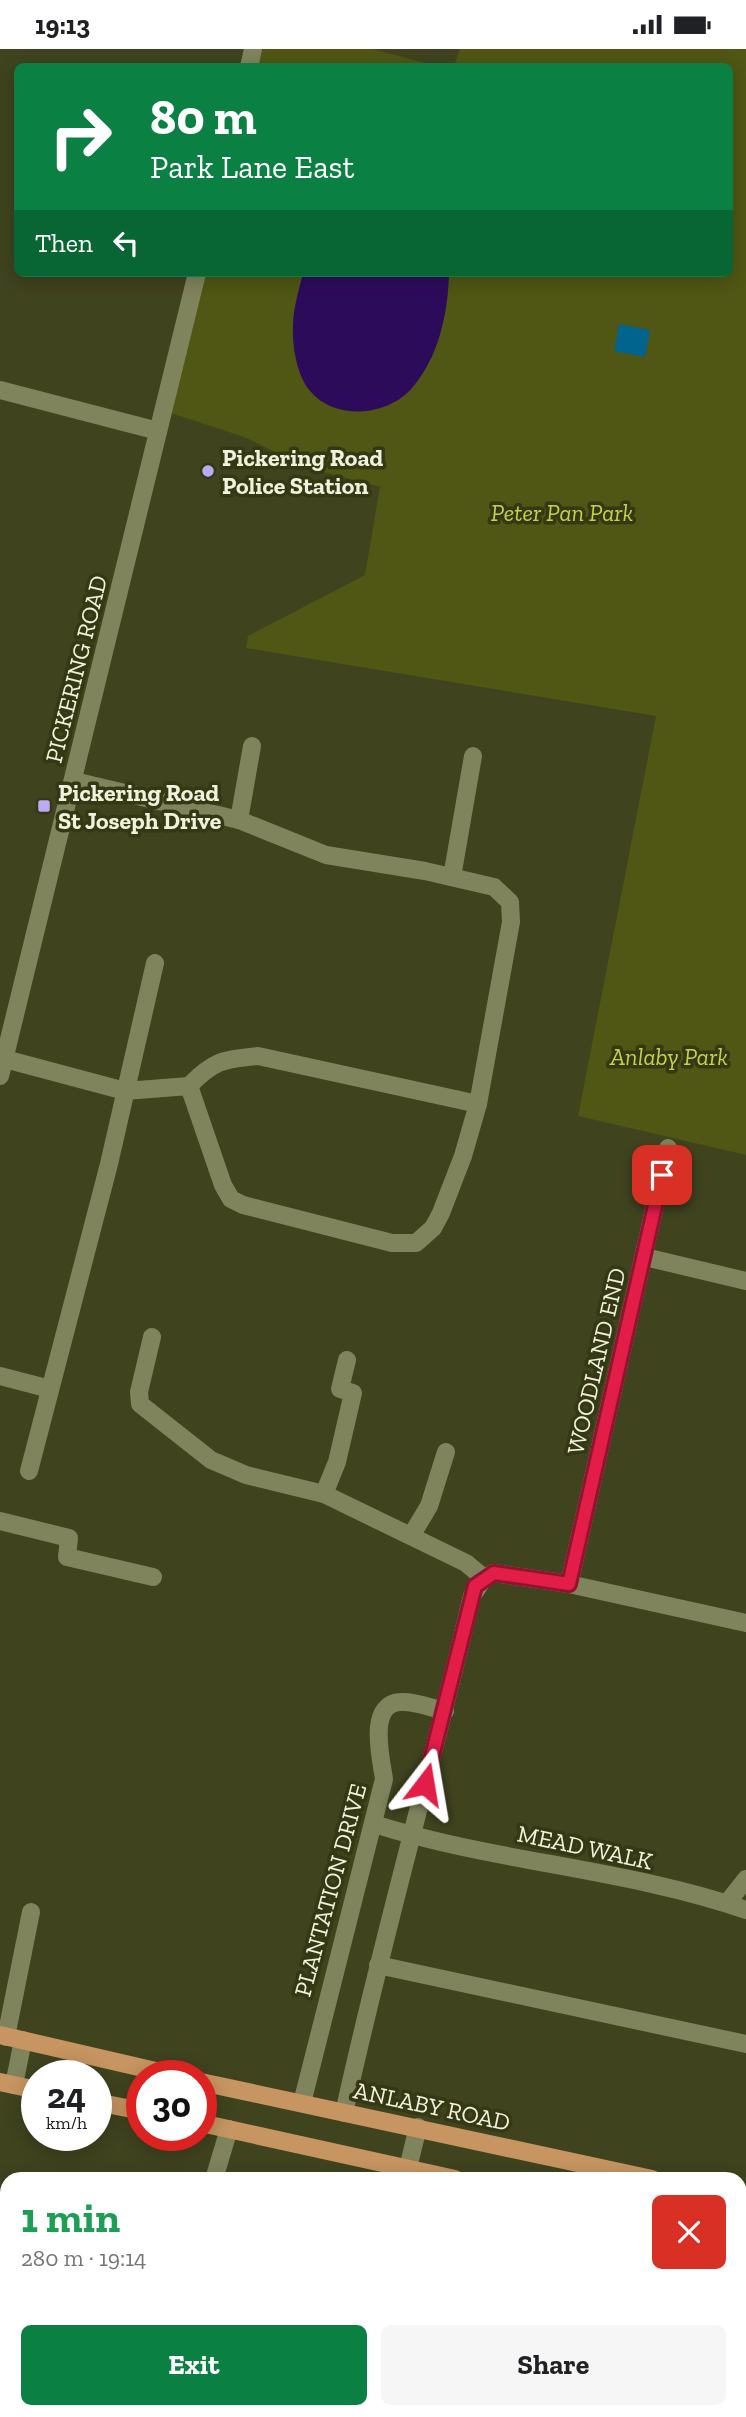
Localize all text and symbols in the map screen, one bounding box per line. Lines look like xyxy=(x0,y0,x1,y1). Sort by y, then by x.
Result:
text: 19:13 xyxy=(35,9,90,41)
text: 80 m xyxy=(150,88,257,147)
icon: right xyxy=(35,91,126,182)
text: Park Lane East xyxy=(150,148,354,186)
icon: left xyxy=(107,224,145,262)
text: Then xyxy=(35,227,93,259)
place label: Pickering Road Police Station xyxy=(222,443,384,500)
marker: Pickering Road Police Station xyxy=(200,463,216,479)
park label: Peter Pan Park xyxy=(491,498,634,527)
street label: PICKERING ROAD xyxy=(39,572,113,766)
place label: Pickering Road St Joseph Drive xyxy=(58,778,222,835)
marker: Pickering Road St Joseph Drive xyxy=(36,798,52,814)
park label: Anlaby Park xyxy=(609,1042,728,1071)
pin xyxy=(632,1145,692,1205)
icon: arrive xyxy=(643,1156,681,1194)
street label: WOODLAND END xyxy=(560,1265,632,1457)
position arrow xyxy=(388,1747,462,1821)
street label: PLANTATION DRIVE xyxy=(288,1780,372,2000)
street label: MEAD WALK xyxy=(515,1819,656,1876)
speed limit sign: 30 xyxy=(126,2060,217,2151)
text: 24 xyxy=(47,2075,86,2117)
street label: ANLABY ROAD xyxy=(351,2075,513,2137)
text: km/h xyxy=(46,2112,87,2134)
text: 1 min xyxy=(21,2192,120,2243)
button: close xyxy=(652,2195,726,2269)
text: 280 m · 19:14 xyxy=(21,2244,147,2272)
button: Exit xyxy=(21,2325,367,2405)
button: Share xyxy=(381,2325,726,2405)

